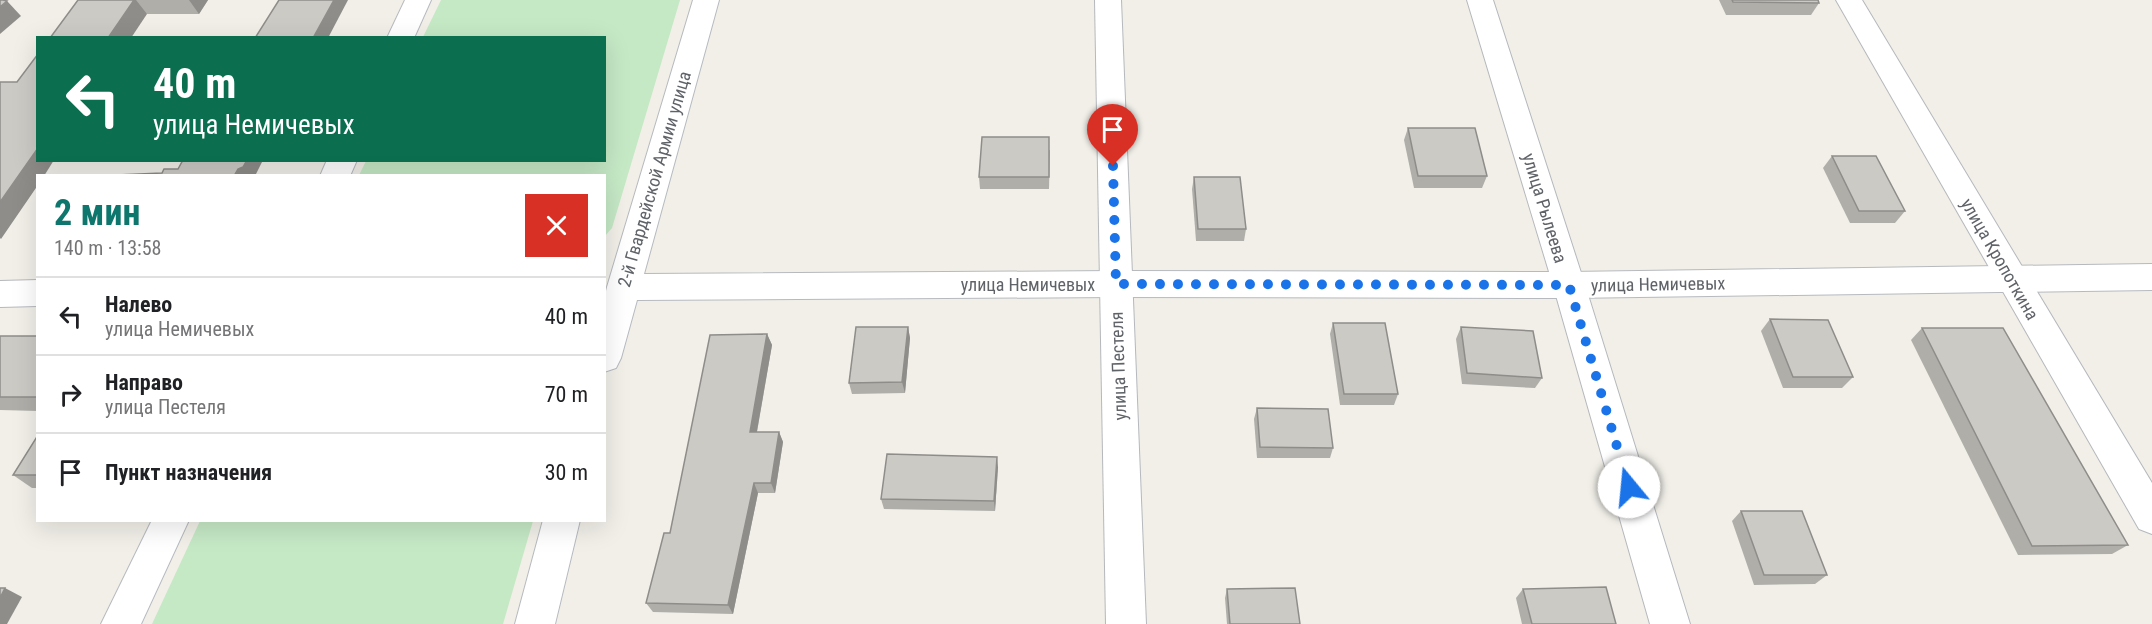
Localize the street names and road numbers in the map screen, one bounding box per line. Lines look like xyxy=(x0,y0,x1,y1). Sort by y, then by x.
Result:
street label: 2-й Гвардейской Армии улица xyxy=(613,69,695,289)
street label: улица Рылеева xyxy=(1518,151,1572,265)
street label: улица Кропоткина xyxy=(1957,195,2043,323)
street label: улица Немичевых xyxy=(1591,272,1725,296)
street label: улица Немичевых xyxy=(961,274,1095,295)
street label: улица Пестеля xyxy=(1106,311,1130,421)

